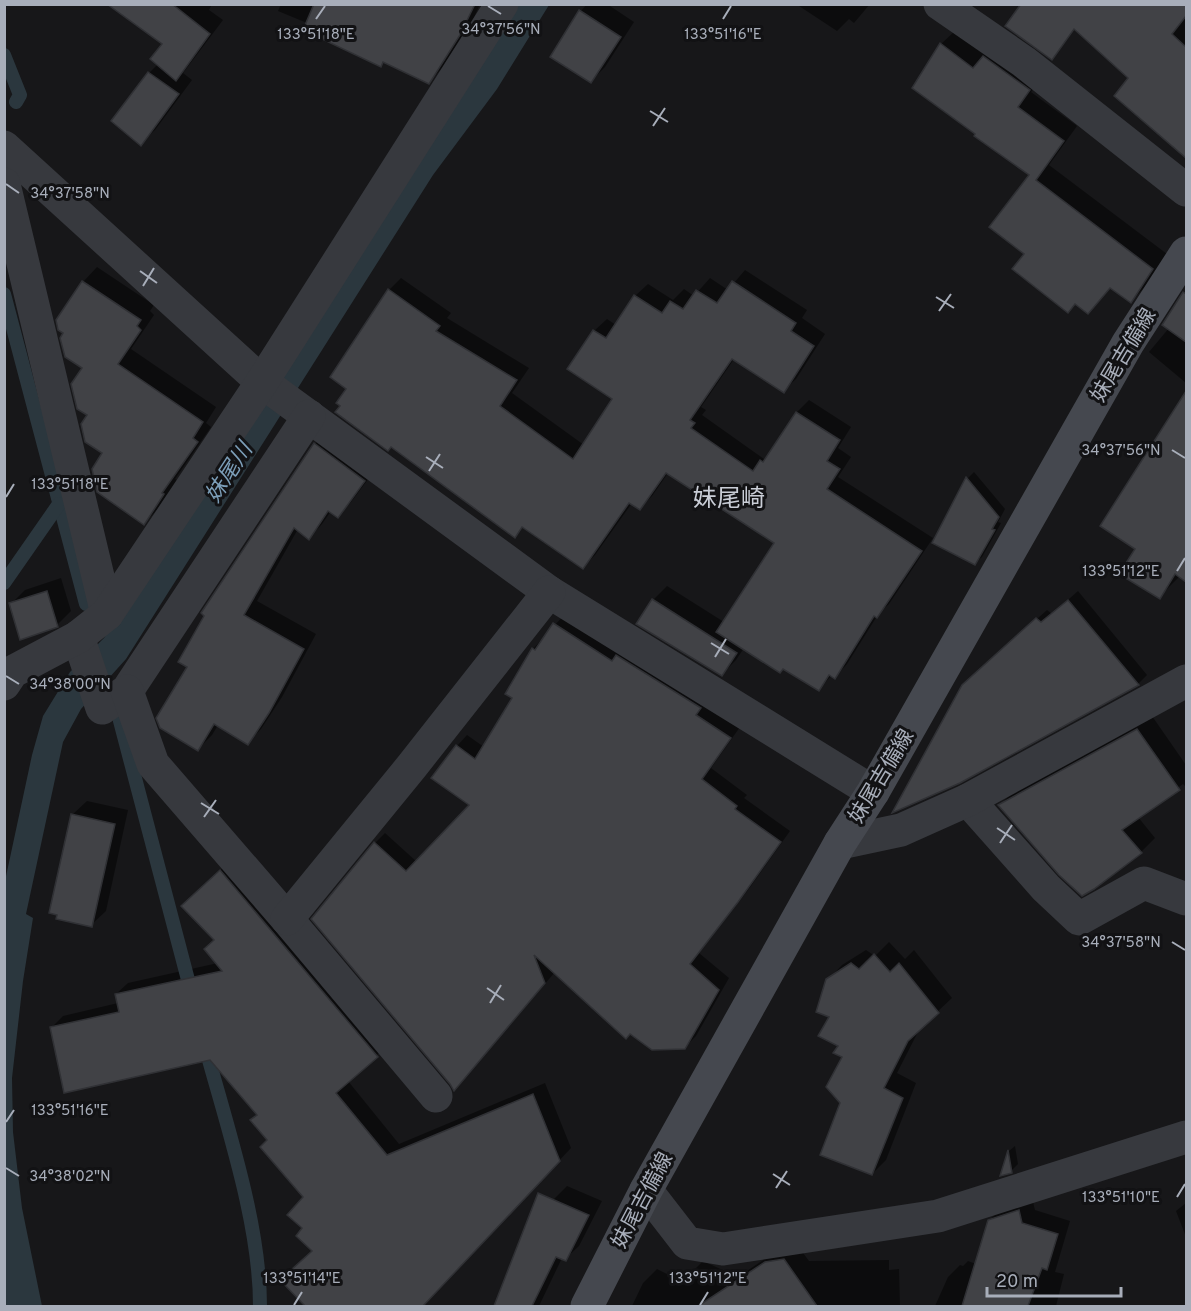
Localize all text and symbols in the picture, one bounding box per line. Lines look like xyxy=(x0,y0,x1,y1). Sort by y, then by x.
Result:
text: 34°37'56"N xyxy=(461,21,541,40)
text: 133°51'18"E xyxy=(277,26,355,45)
text: 133°51'16"E xyxy=(684,26,762,45)
text: 34°37'58"N xyxy=(30,185,110,204)
street label: 妹尾吉備線 xyxy=(1086,304,1163,408)
water label: 妹尾川 xyxy=(201,437,260,508)
text: 34°37'56"N xyxy=(1081,442,1161,461)
text: 133°51'18"E xyxy=(31,476,109,495)
district label: 妹尾崎 xyxy=(693,485,765,515)
text: 133°51'12"E xyxy=(1082,563,1160,582)
text: 34°38'00"N xyxy=(29,676,111,695)
street label: 妹尾吉備線 xyxy=(844,725,921,829)
text: 34°37'58"N xyxy=(1081,934,1161,953)
text: 133°51'16"E xyxy=(31,1102,109,1121)
street label: 妹尾吉備線 xyxy=(607,1148,680,1253)
text: 34°38'02"N xyxy=(29,1168,111,1187)
text: 133°51'10"E xyxy=(1082,1189,1160,1208)
scale bar xyxy=(987,1260,1120,1298)
text: 133°51'14"E xyxy=(263,1270,341,1289)
text: 133°51'12"E xyxy=(669,1270,747,1289)
text: 20 m xyxy=(996,1271,1038,1294)

